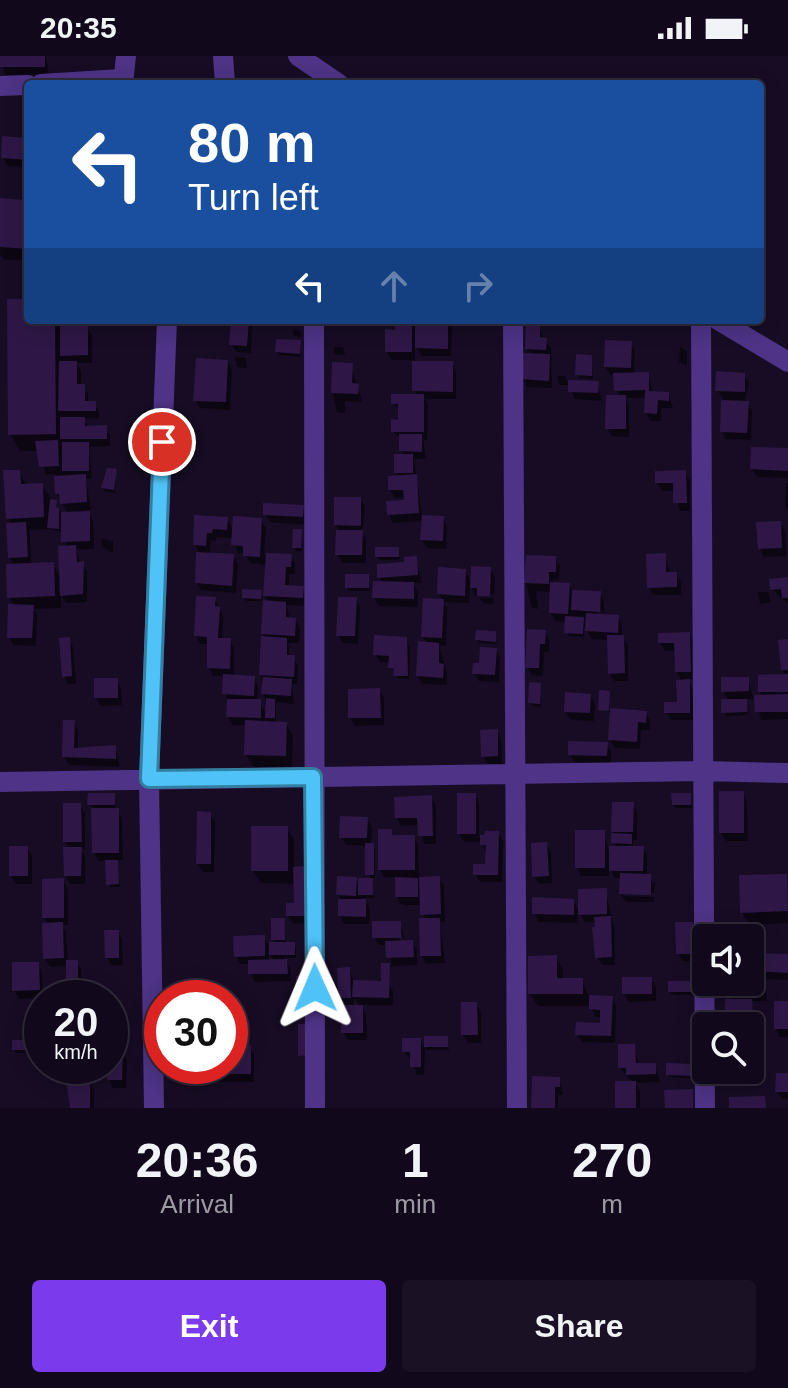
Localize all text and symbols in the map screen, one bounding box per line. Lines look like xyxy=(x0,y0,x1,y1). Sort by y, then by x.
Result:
text: 20:35 xyxy=(40,11,117,44)
text: 80 m xyxy=(188,111,316,174)
icon: left xyxy=(56,112,160,216)
text: Turn left xyxy=(188,177,319,218)
icon: left xyxy=(288,264,332,308)
icon: ahead xyxy=(372,264,416,308)
icon: right xyxy=(456,264,500,308)
pin xyxy=(128,408,196,476)
icon: arrive xyxy=(140,420,184,464)
map controls xyxy=(692,924,764,1084)
button: sound xyxy=(692,924,764,996)
position arrow xyxy=(273,946,357,1030)
speed limit sign: 30 xyxy=(144,980,248,1084)
text: 20 xyxy=(54,1000,98,1044)
button: search xyxy=(692,1012,764,1084)
text: km/h xyxy=(54,1041,98,1063)
text: 20:36 xyxy=(136,1134,259,1187)
text: 1 xyxy=(402,1134,429,1187)
text: 270 xyxy=(572,1134,652,1187)
text: Arrival xyxy=(160,1189,234,1219)
text: min xyxy=(394,1189,436,1219)
text: m xyxy=(601,1189,623,1219)
button: Exit xyxy=(32,1280,386,1372)
button: Share xyxy=(402,1280,756,1372)

